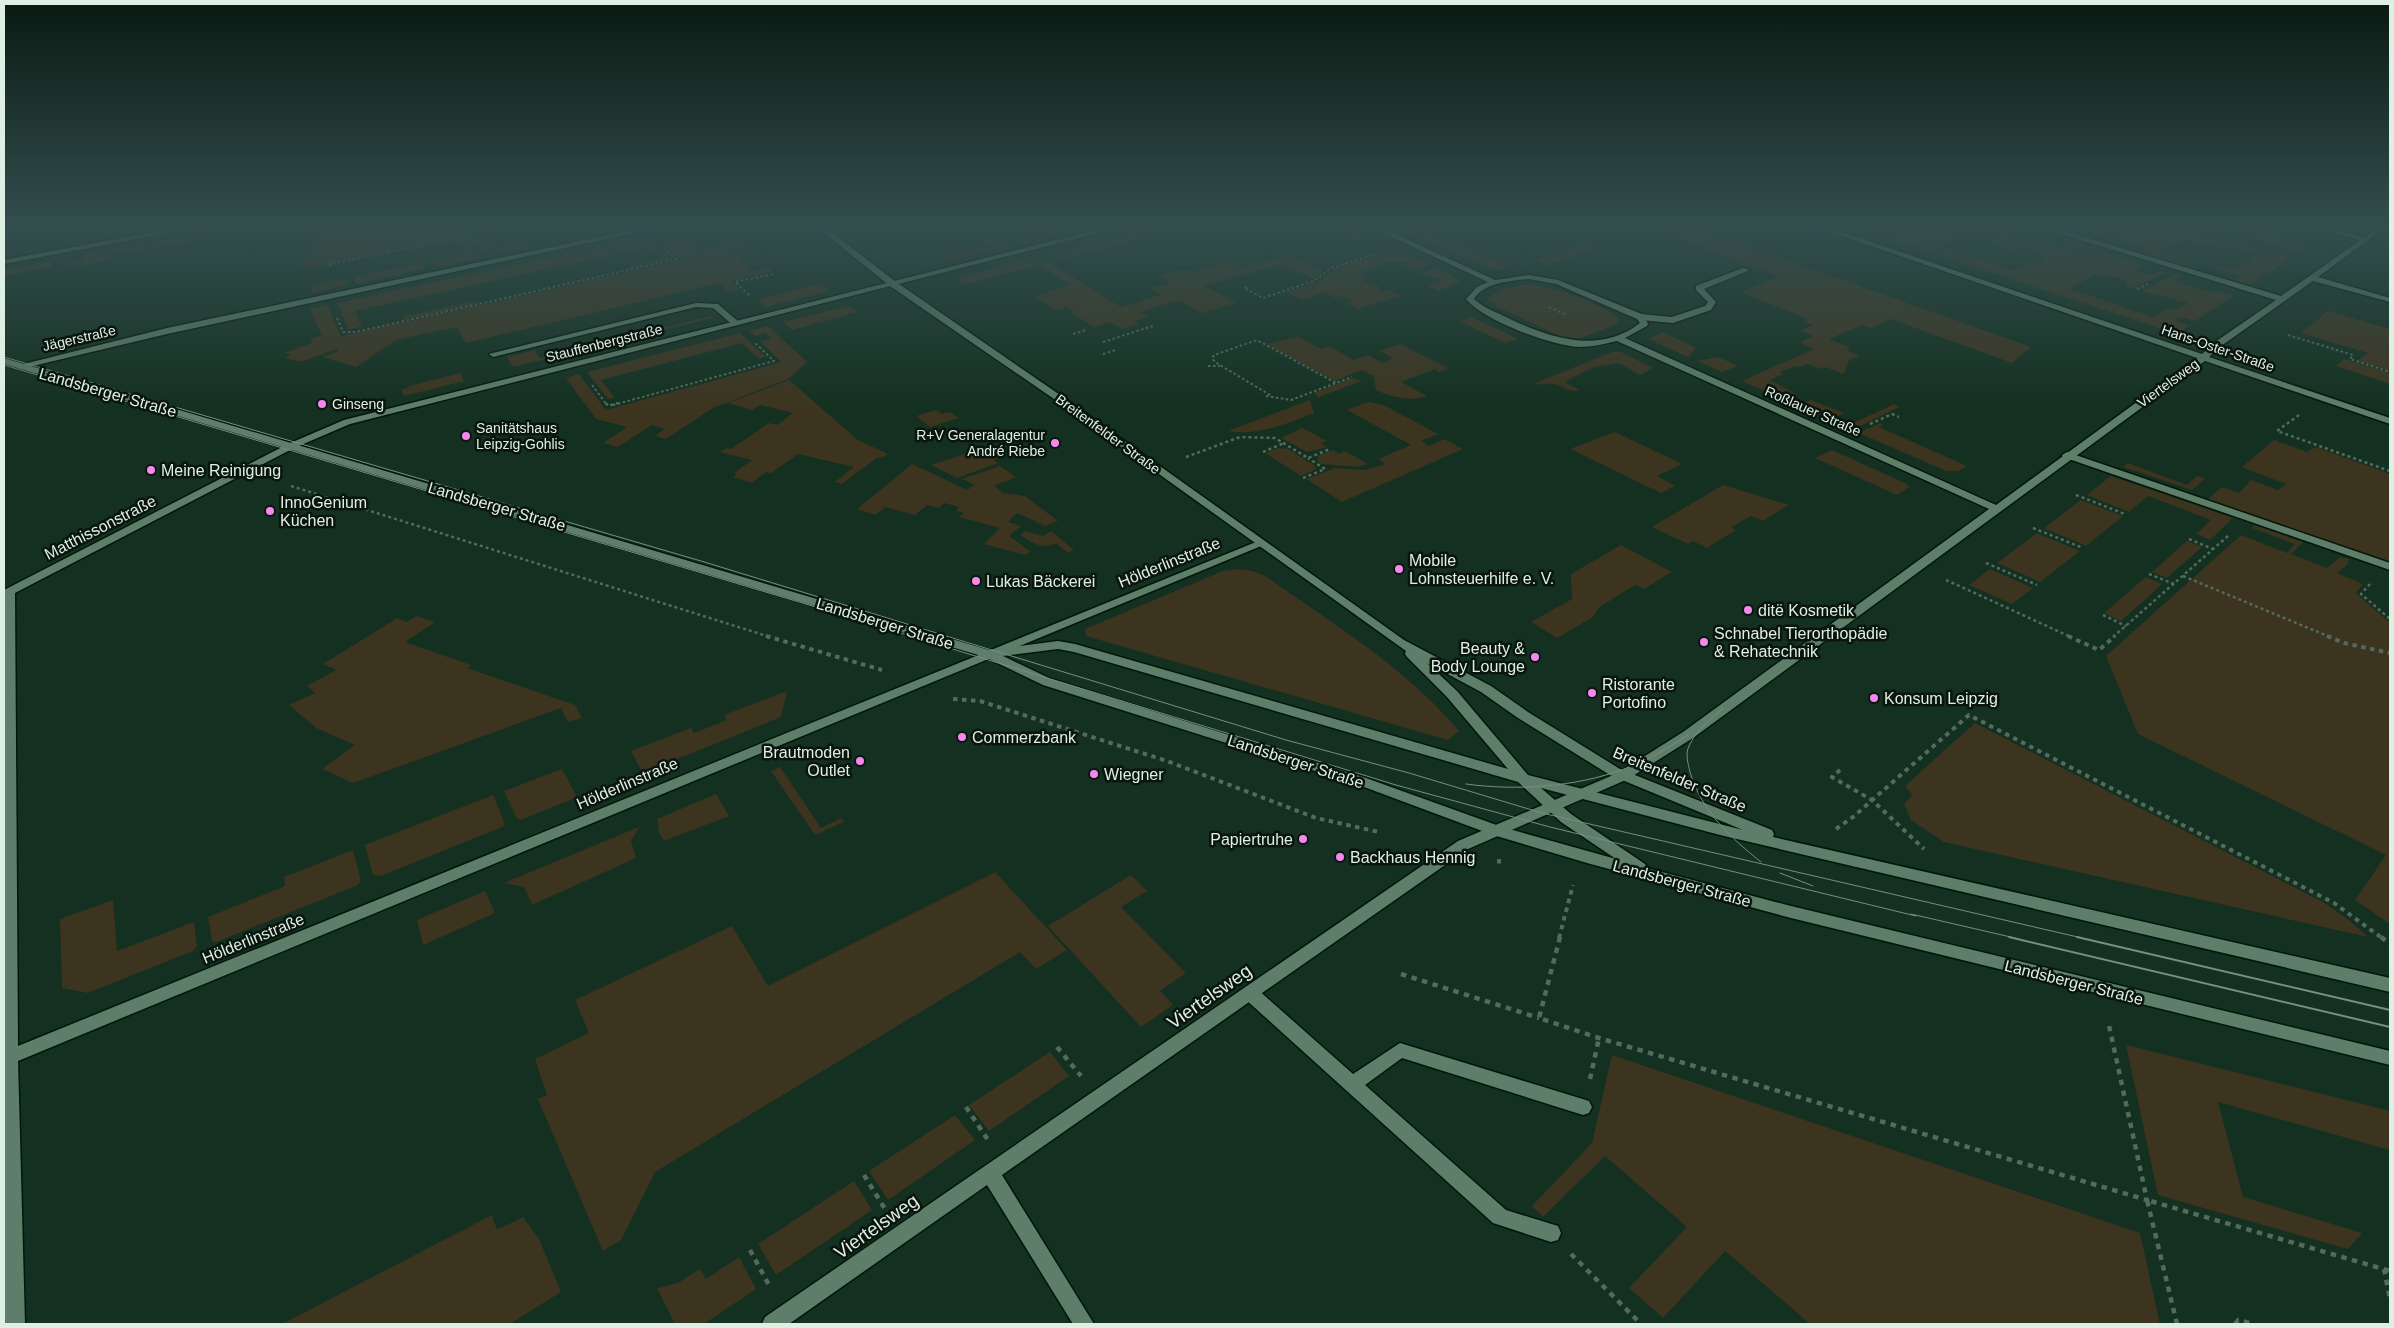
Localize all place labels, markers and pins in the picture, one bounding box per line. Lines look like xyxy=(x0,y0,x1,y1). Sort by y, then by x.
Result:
place label: Ginseng xyxy=(332,396,384,412)
marker: Ginseng xyxy=(316,398,328,410)
place label: Sanitätshaus Leipzig-Gohlis xyxy=(476,420,565,452)
place label: R+V Generalagentur André Riebe xyxy=(916,427,1045,459)
marker: Sanitätshaus Leipzig-Gohlis xyxy=(460,430,472,442)
marker: R+V Generalagentur André Riebe xyxy=(1049,437,1061,449)
place label: Meine Reinigung xyxy=(161,462,281,479)
marker: Meine Reinigung xyxy=(145,464,157,476)
place label: InnoGenium Küchen xyxy=(280,494,367,529)
marker: InnoGenium Küchen xyxy=(264,505,276,517)
place label: Mobile Lohnsteuerhilfe e. V. xyxy=(1409,552,1554,587)
marker: Mobile Lohnsteuerhilfe e. V. xyxy=(1393,563,1405,575)
place label: Lukas Bäckerei xyxy=(986,573,1095,590)
marker: Lukas Bäckerei xyxy=(970,575,982,587)
place label: ditë Kosmetik xyxy=(1758,602,1855,619)
marker: ditë Kosmetik xyxy=(1742,604,1754,616)
place label: Schnabel Tierorthopädie & Rehatechnik xyxy=(1714,625,1888,660)
marker: Schnabel Tierorthopädie & Rehatechnik xyxy=(1698,636,1710,648)
place label: Beauty & Body Lounge xyxy=(1431,640,1525,675)
marker: Beauty & Body Lounge xyxy=(1529,651,1541,663)
place label: Ristorante Portofino xyxy=(1602,676,1675,711)
marker: Ristorante Portofino xyxy=(1586,687,1598,699)
place label: Konsum Leipzig xyxy=(1884,690,1998,707)
marker: Konsum Leipzig xyxy=(1868,692,1880,704)
place label: Commerzbank xyxy=(972,729,1077,746)
marker: Commerzbank xyxy=(956,731,968,743)
place label: Brautmoden Outlet xyxy=(763,744,851,779)
marker: Brautmoden Outlet xyxy=(854,755,866,767)
place label: Wiegner xyxy=(1104,766,1164,783)
marker: Wiegner xyxy=(1088,768,1100,780)
place label: Papiertruhe xyxy=(1210,831,1293,848)
marker: Papiertruhe xyxy=(1297,833,1309,845)
place label: Backhaus Hennig xyxy=(1350,849,1475,866)
marker: Backhaus Hennig xyxy=(1334,851,1346,863)

